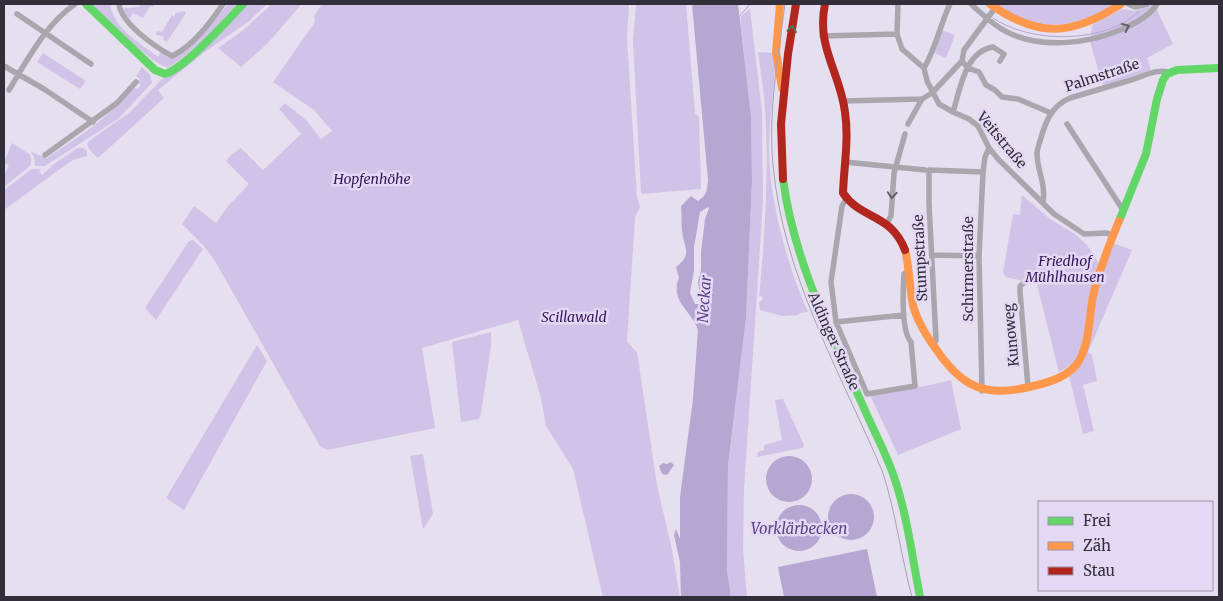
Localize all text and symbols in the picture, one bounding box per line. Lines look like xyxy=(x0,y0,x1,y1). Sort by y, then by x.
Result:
one-way arrow xyxy=(1121,23,1130,33)
one-way arrow xyxy=(786,24,797,32)
street label: Palmstraße xyxy=(1062,54,1142,96)
street label: Veitstraße xyxy=(972,107,1031,172)
park label: Hopfenhöhe xyxy=(332,170,411,188)
one-way arrow xyxy=(887,191,898,199)
street label: Stumpstraße xyxy=(909,214,931,302)
street label: Schirmerstraße xyxy=(959,216,977,322)
park label: Friedhof Mühlhausen xyxy=(1024,252,1105,286)
water label: Neckar xyxy=(693,274,715,323)
street label: Aldinger Straße xyxy=(804,288,864,393)
street label: Kunoweg xyxy=(999,302,1023,367)
park label: Scillawald xyxy=(541,308,607,326)
legend xyxy=(1038,501,1213,591)
text: Frei xyxy=(1083,511,1111,530)
water label: Vorklärbecken xyxy=(751,519,847,538)
text: Zäh xyxy=(1083,536,1111,555)
text: Stau xyxy=(1083,561,1115,580)

